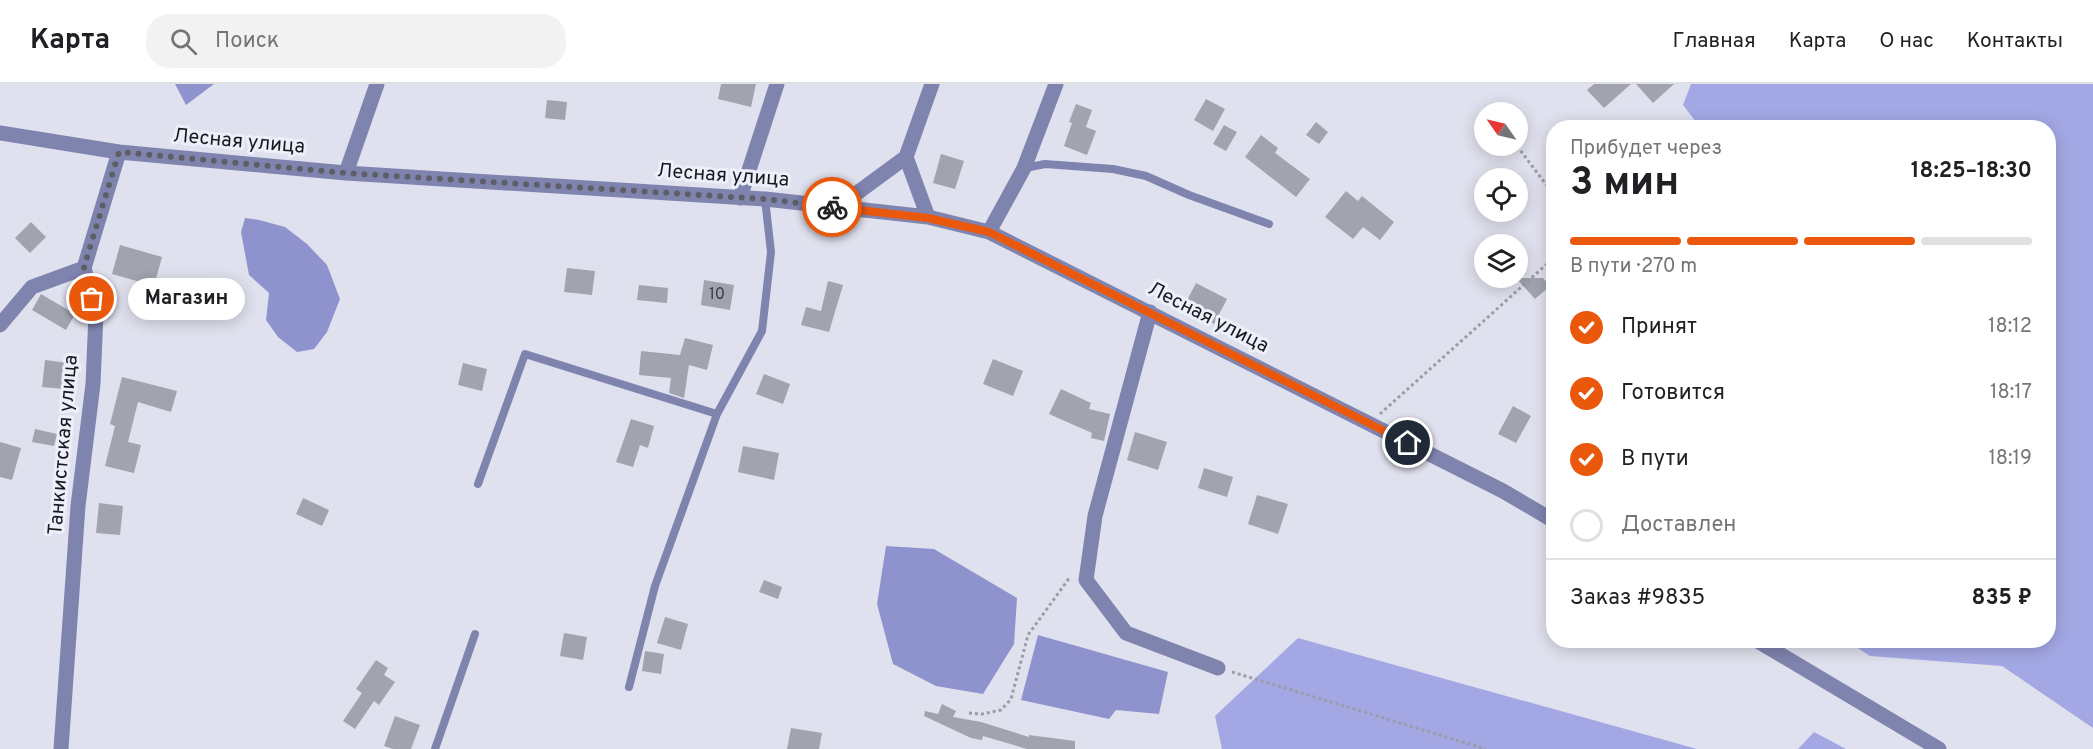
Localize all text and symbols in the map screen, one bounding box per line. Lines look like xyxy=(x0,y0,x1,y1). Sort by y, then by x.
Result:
search box xyxy=(146,14,566,68)
text: Карта xyxy=(30,23,110,59)
icon: search xyxy=(167,25,200,58)
text: Поиск xyxy=(215,28,279,55)
text: Главная xyxy=(1672,28,1756,55)
text: Карта xyxy=(1789,28,1846,55)
text: О нас xyxy=(1879,28,1934,55)
text: Контакты xyxy=(1967,28,2063,55)
north arrow xyxy=(1474,102,1528,156)
map controls xyxy=(1474,102,1528,288)
street label: Лесная улица xyxy=(172,123,306,161)
text: Прибудет через xyxy=(1570,136,1722,162)
street label: Лесная улица xyxy=(656,158,790,194)
text: 18:25–18:30 xyxy=(1911,158,2032,185)
text: 3 мин xyxy=(1570,160,1679,209)
button: locate xyxy=(1474,168,1528,222)
courier xyxy=(802,177,862,237)
icon: bike xyxy=(816,191,849,224)
button: layers xyxy=(1474,234,1528,288)
text: В пути · 270 m xyxy=(1570,254,1697,280)
pin xyxy=(66,273,117,324)
street label: Лесная улица xyxy=(1143,276,1273,360)
callout: Магазин xyxy=(128,278,245,320)
icon: bag xyxy=(75,282,108,315)
house number: 10 xyxy=(709,285,725,305)
text: Магазин xyxy=(145,286,228,312)
icon: check xyxy=(1570,311,1603,344)
text: Принят xyxy=(1621,314,1697,341)
text: 18:12 xyxy=(1988,314,2032,340)
street label: Танкистская улица xyxy=(43,354,85,536)
icon: check xyxy=(1570,377,1603,410)
text: Готовится xyxy=(1621,380,1725,407)
text: 18:17 xyxy=(1990,380,2032,406)
pin xyxy=(1382,417,1433,468)
icon: home xyxy=(1391,426,1424,459)
icon: check xyxy=(1570,443,1603,476)
text: В пути xyxy=(1621,446,1689,473)
text: 18:19 xyxy=(1988,446,2032,472)
text: Доставлен xyxy=(1621,512,1736,539)
text: Заказ #9835 xyxy=(1570,585,1705,612)
text: 835 ₽ xyxy=(1972,585,2032,612)

